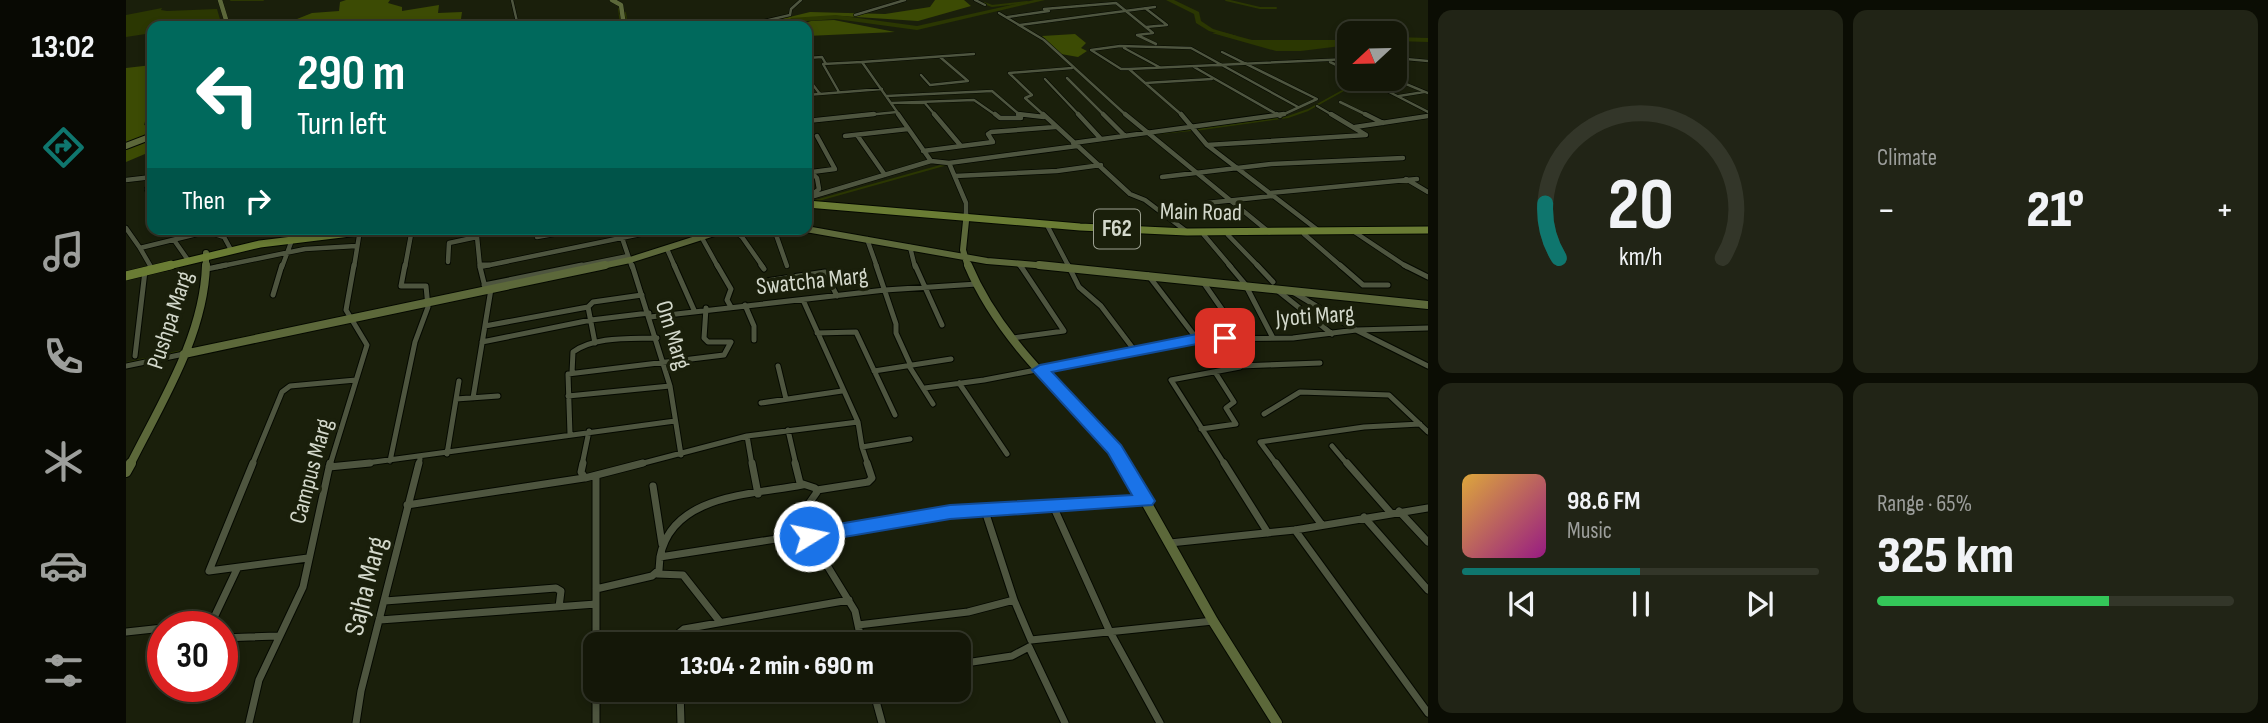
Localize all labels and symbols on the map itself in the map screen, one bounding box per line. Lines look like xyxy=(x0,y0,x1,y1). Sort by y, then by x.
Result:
north arrow xyxy=(1337,21,1407,91)
street label: Main Road xyxy=(1160,197,1242,227)
road number: F62 xyxy=(1094,210,1140,248)
street label: Swatcha Marg xyxy=(755,261,869,301)
street label: Pushpa Marg xyxy=(141,267,199,373)
street label: Om Marg xyxy=(649,297,697,373)
street label: Jyoti Marg xyxy=(1274,299,1355,333)
pin xyxy=(1195,308,1255,368)
street label: Campus Marg xyxy=(283,415,339,527)
position arrow xyxy=(772,499,846,573)
street label: Sajha Marg xyxy=(338,533,394,639)
speed limit sign: 30 xyxy=(147,611,238,702)

